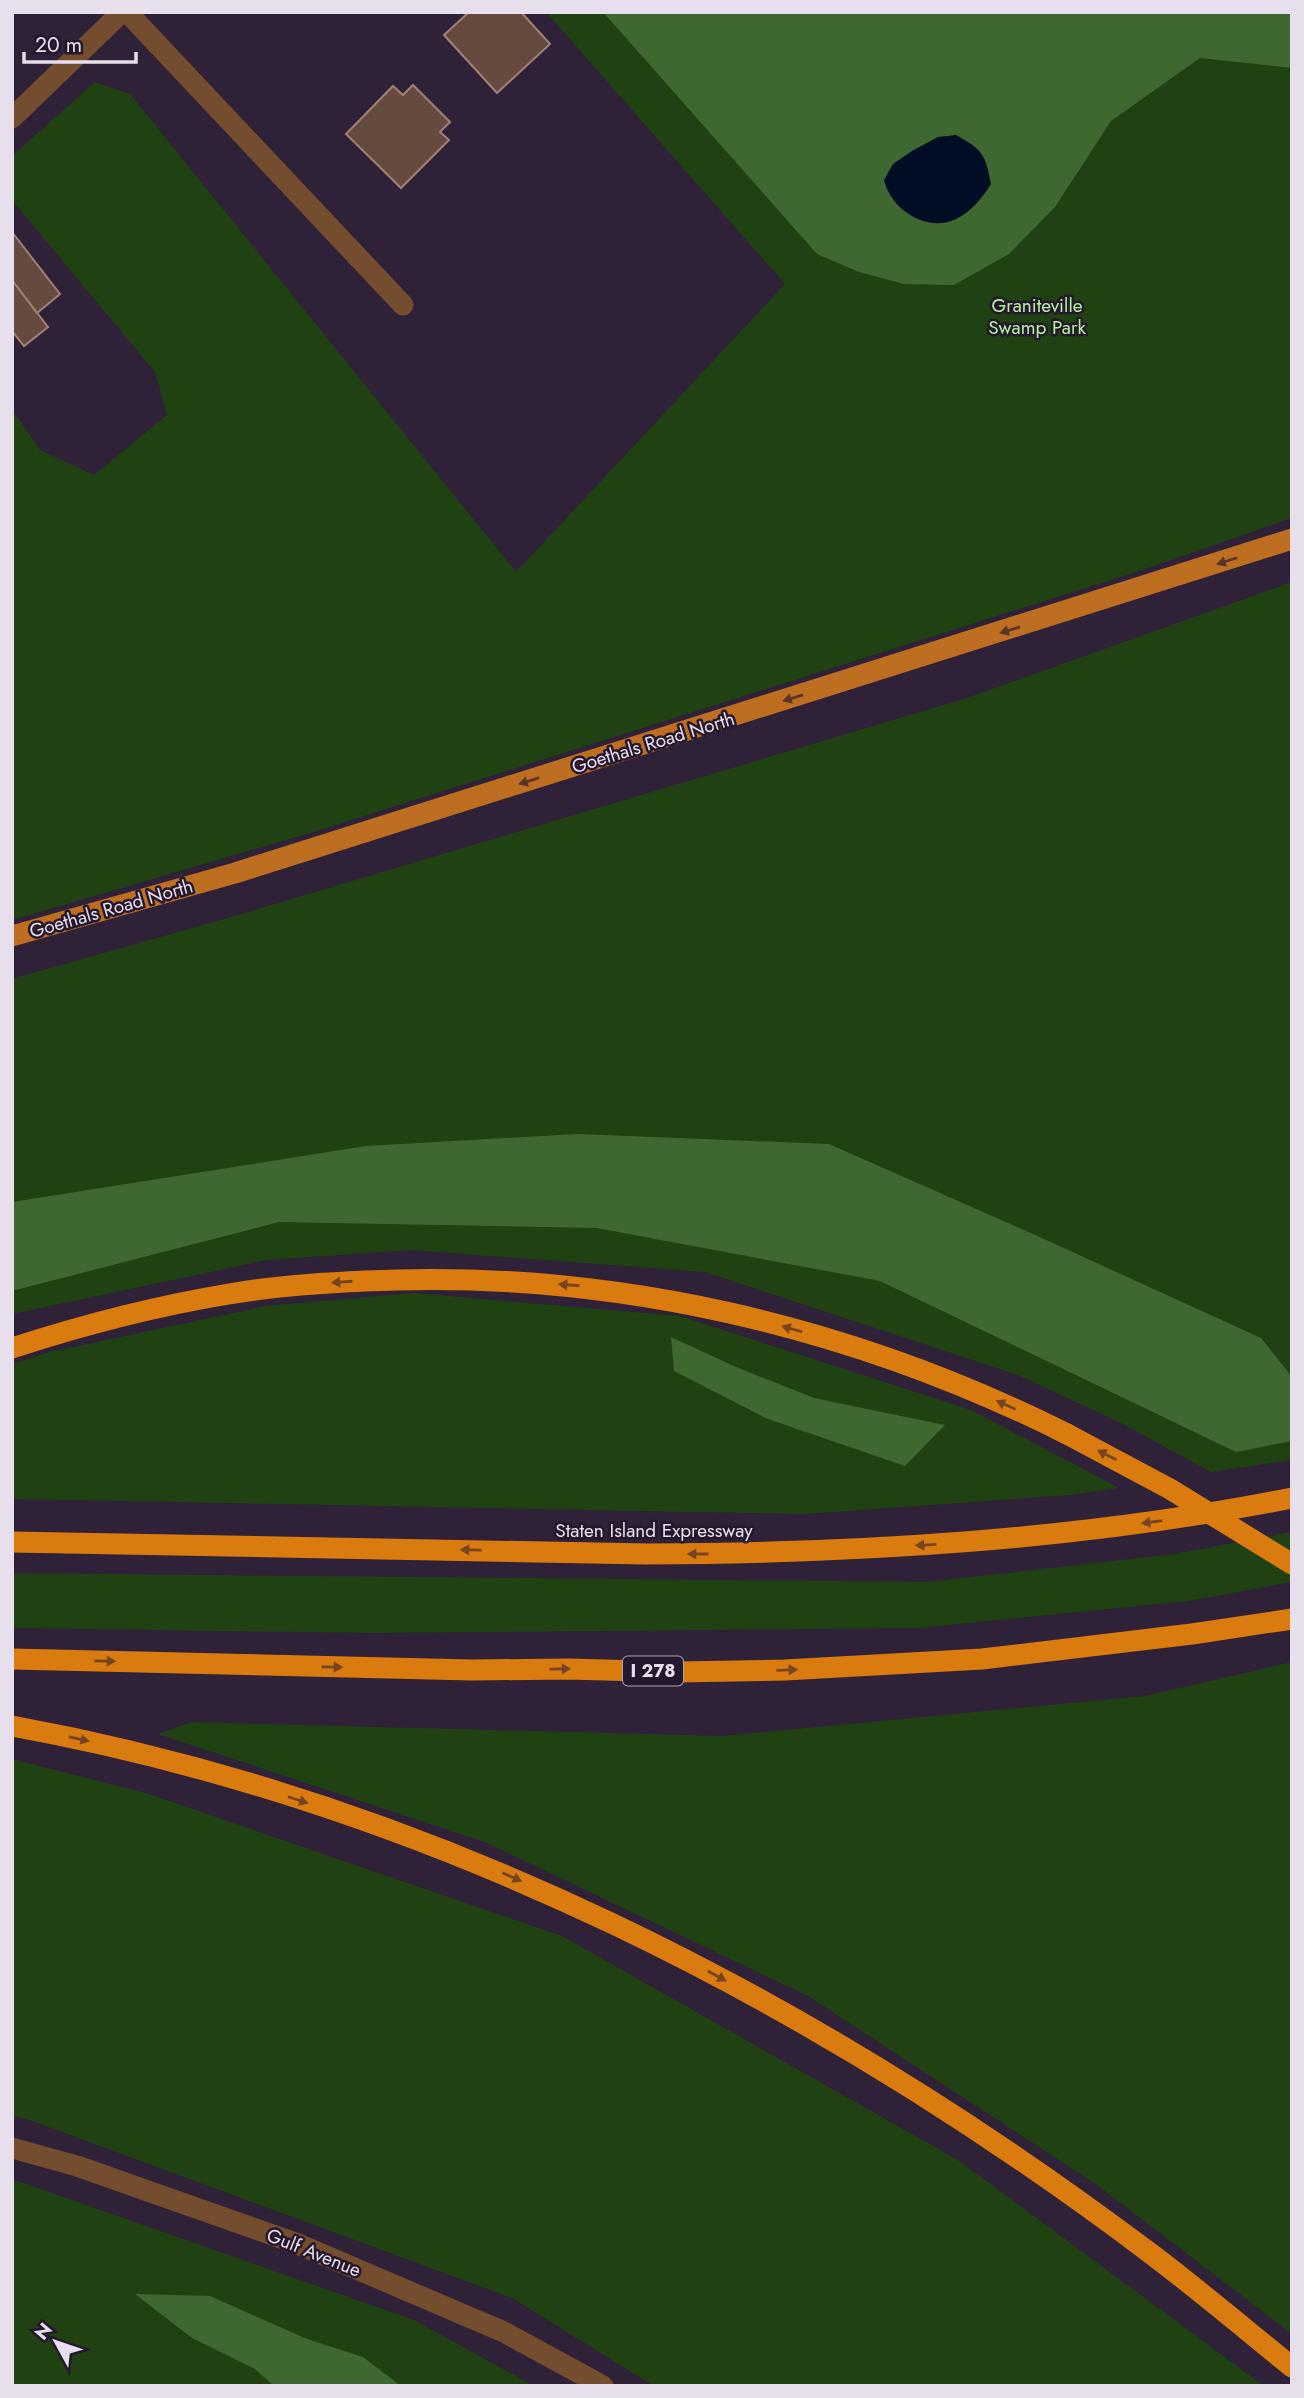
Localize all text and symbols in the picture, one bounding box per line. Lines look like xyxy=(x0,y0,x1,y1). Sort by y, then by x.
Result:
scale bar xyxy=(24,21,136,65)
text: 20 m xyxy=(35,30,82,60)
park label: Graniteville Swamp Park xyxy=(988,292,1086,341)
one-way arrow xyxy=(1216,557,1237,567)
one-way arrow xyxy=(999,625,1020,635)
one-way arrow xyxy=(782,693,803,703)
street label: Goethals Road North xyxy=(568,705,738,780)
one-way arrow xyxy=(519,776,540,786)
street label: Goethals Road North xyxy=(26,872,196,945)
one-way arrow xyxy=(330,1277,352,1288)
one-way arrow xyxy=(558,1280,580,1291)
one-way arrow xyxy=(781,1324,802,1334)
one-way arrow xyxy=(996,1399,1016,1411)
one-way arrow xyxy=(1097,1449,1117,1460)
street label: Staten Island Expressway xyxy=(555,1517,753,1544)
one-way arrow xyxy=(1141,1517,1163,1528)
one-way arrow xyxy=(914,1540,936,1551)
one-way arrow xyxy=(460,1545,482,1556)
one-way arrow xyxy=(687,1548,709,1560)
one-way arrow xyxy=(94,1656,116,1667)
road number: I 278 xyxy=(623,1656,683,1686)
one-way arrow xyxy=(322,1661,344,1673)
one-way arrow xyxy=(549,1663,571,1675)
one-way arrow xyxy=(777,1664,799,1675)
one-way arrow xyxy=(68,1734,90,1745)
one-way arrow xyxy=(288,1795,309,1805)
one-way arrow xyxy=(502,1872,523,1883)
one-way arrow xyxy=(707,1970,727,1982)
street label: Gulf Avenue xyxy=(263,2221,365,2284)
north arrow xyxy=(21,2307,91,2377)
text: N xyxy=(28,2317,59,2346)

